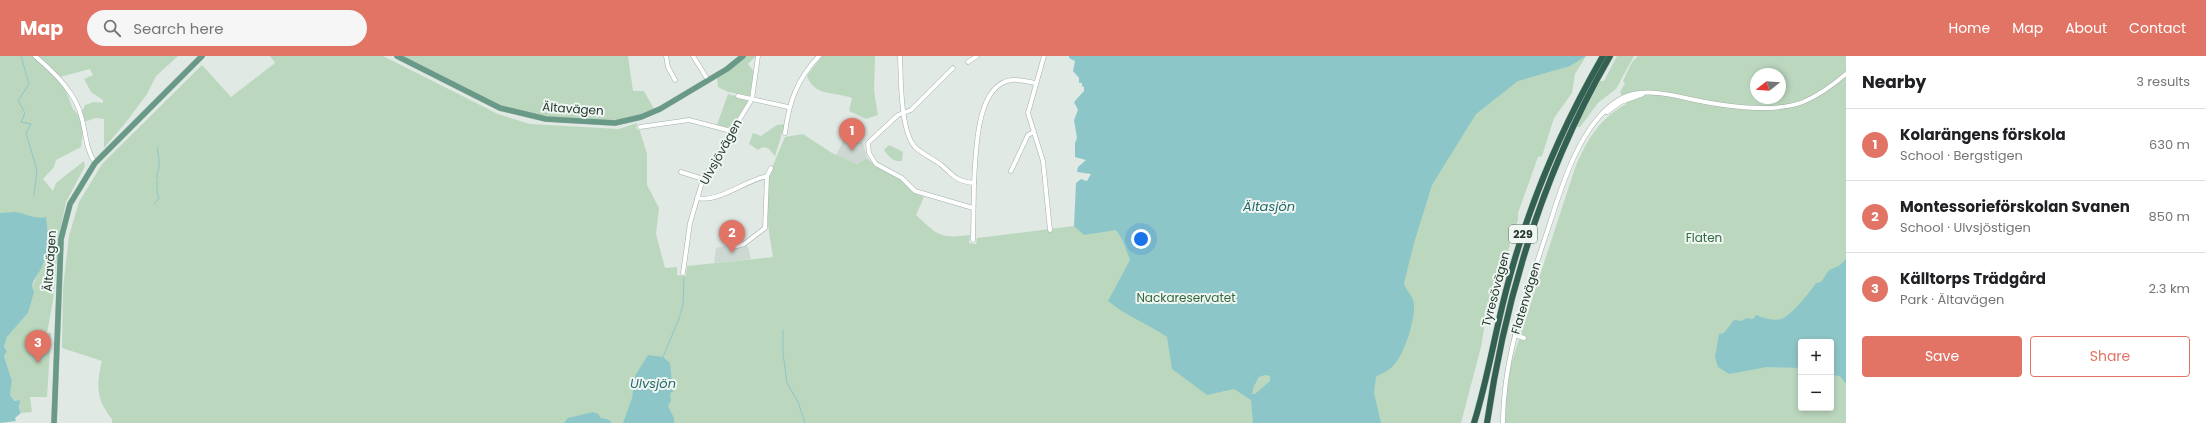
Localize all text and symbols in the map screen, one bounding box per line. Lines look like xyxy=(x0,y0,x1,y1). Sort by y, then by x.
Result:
search box xyxy=(87,10,367,46)
text: Map xyxy=(20,15,63,42)
icon: search xyxy=(101,17,123,39)
text: Search here xyxy=(133,18,224,39)
text: Home xyxy=(1948,18,1990,38)
text: Map xyxy=(2012,18,2043,38)
text: About xyxy=(2065,18,2107,38)
text: Contact xyxy=(2129,18,2186,38)
north arrow xyxy=(1750,68,1786,104)
text: Nearby xyxy=(1862,70,1926,94)
text: 3 results xyxy=(2136,72,2190,91)
street label: Ältavägen xyxy=(542,98,604,119)
street label: Ulvsjövägen xyxy=(695,116,746,188)
pin: 1 xyxy=(839,118,865,151)
text: Kolarängens förskola xyxy=(1900,124,2066,145)
text: 1 xyxy=(1873,135,1877,154)
text: 630 m xyxy=(2149,135,2190,154)
text: School · Bergstigen xyxy=(1900,146,2023,165)
text: Montessorieförskolan Svanen xyxy=(1900,196,2130,217)
water label: Ältasjön xyxy=(1242,197,1295,216)
text: 2 xyxy=(1871,207,1879,226)
text: 850 m xyxy=(2149,207,2190,226)
text: School · Ulvsjöstigen xyxy=(1900,218,2031,237)
pin: 2 xyxy=(719,220,745,253)
road number: 229 xyxy=(1509,225,1537,243)
your location xyxy=(1131,229,1151,249)
park label: Flaten xyxy=(1686,229,1722,246)
street label: Ältavägen xyxy=(39,230,60,292)
street label: Tyresövägen xyxy=(1477,249,1514,328)
street label: Flatenvägen xyxy=(1506,260,1545,336)
text: Källtorps Trädgård xyxy=(1900,268,2046,289)
text: 3 xyxy=(1871,279,1879,298)
text: 2.3 km xyxy=(2149,279,2190,298)
park label: Nackareservatet xyxy=(1136,289,1236,306)
text: Park · Ältavägen xyxy=(1900,290,2004,309)
pin: 3 xyxy=(25,330,51,363)
button: Save xyxy=(1862,336,2022,377)
button: Share xyxy=(2030,336,2190,377)
map controls xyxy=(1798,339,1834,411)
button: + xyxy=(1798,339,1834,375)
water label: Ulvsjön xyxy=(630,374,676,393)
button: − xyxy=(1798,375,1834,411)

